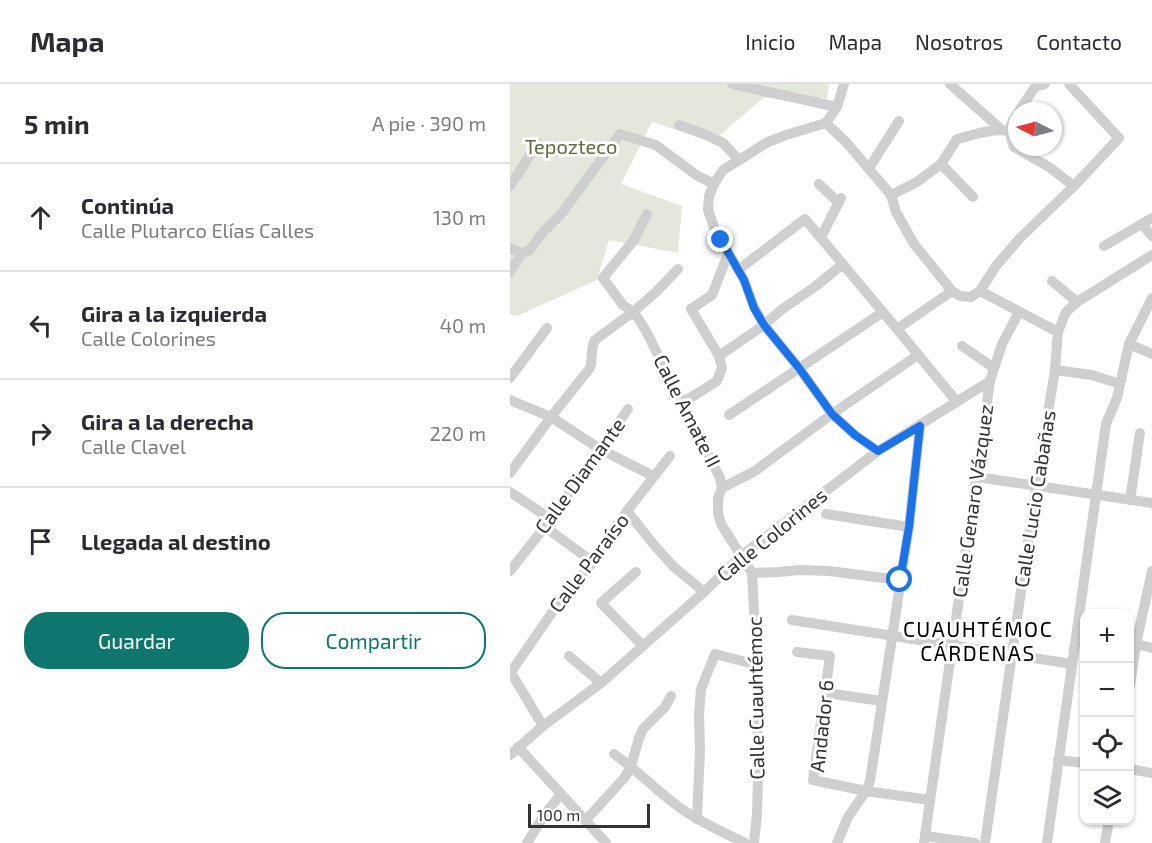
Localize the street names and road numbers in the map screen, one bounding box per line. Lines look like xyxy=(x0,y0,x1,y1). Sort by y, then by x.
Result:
street label: Calle Amate II xyxy=(649,350,727,471)
street label: Calle Genaro Vázquez xyxy=(947,403,997,599)
street label: Calle Lucio Cabañas xyxy=(1008,408,1060,589)
street label: Calle Diamante xyxy=(529,413,629,538)
street label: Calle Colorines xyxy=(711,482,831,586)
street label: Calle Paraíso xyxy=(543,508,633,617)
street label: Calle Cuauhtémoc xyxy=(742,616,768,780)
street label: Andador 6 xyxy=(804,678,838,773)

